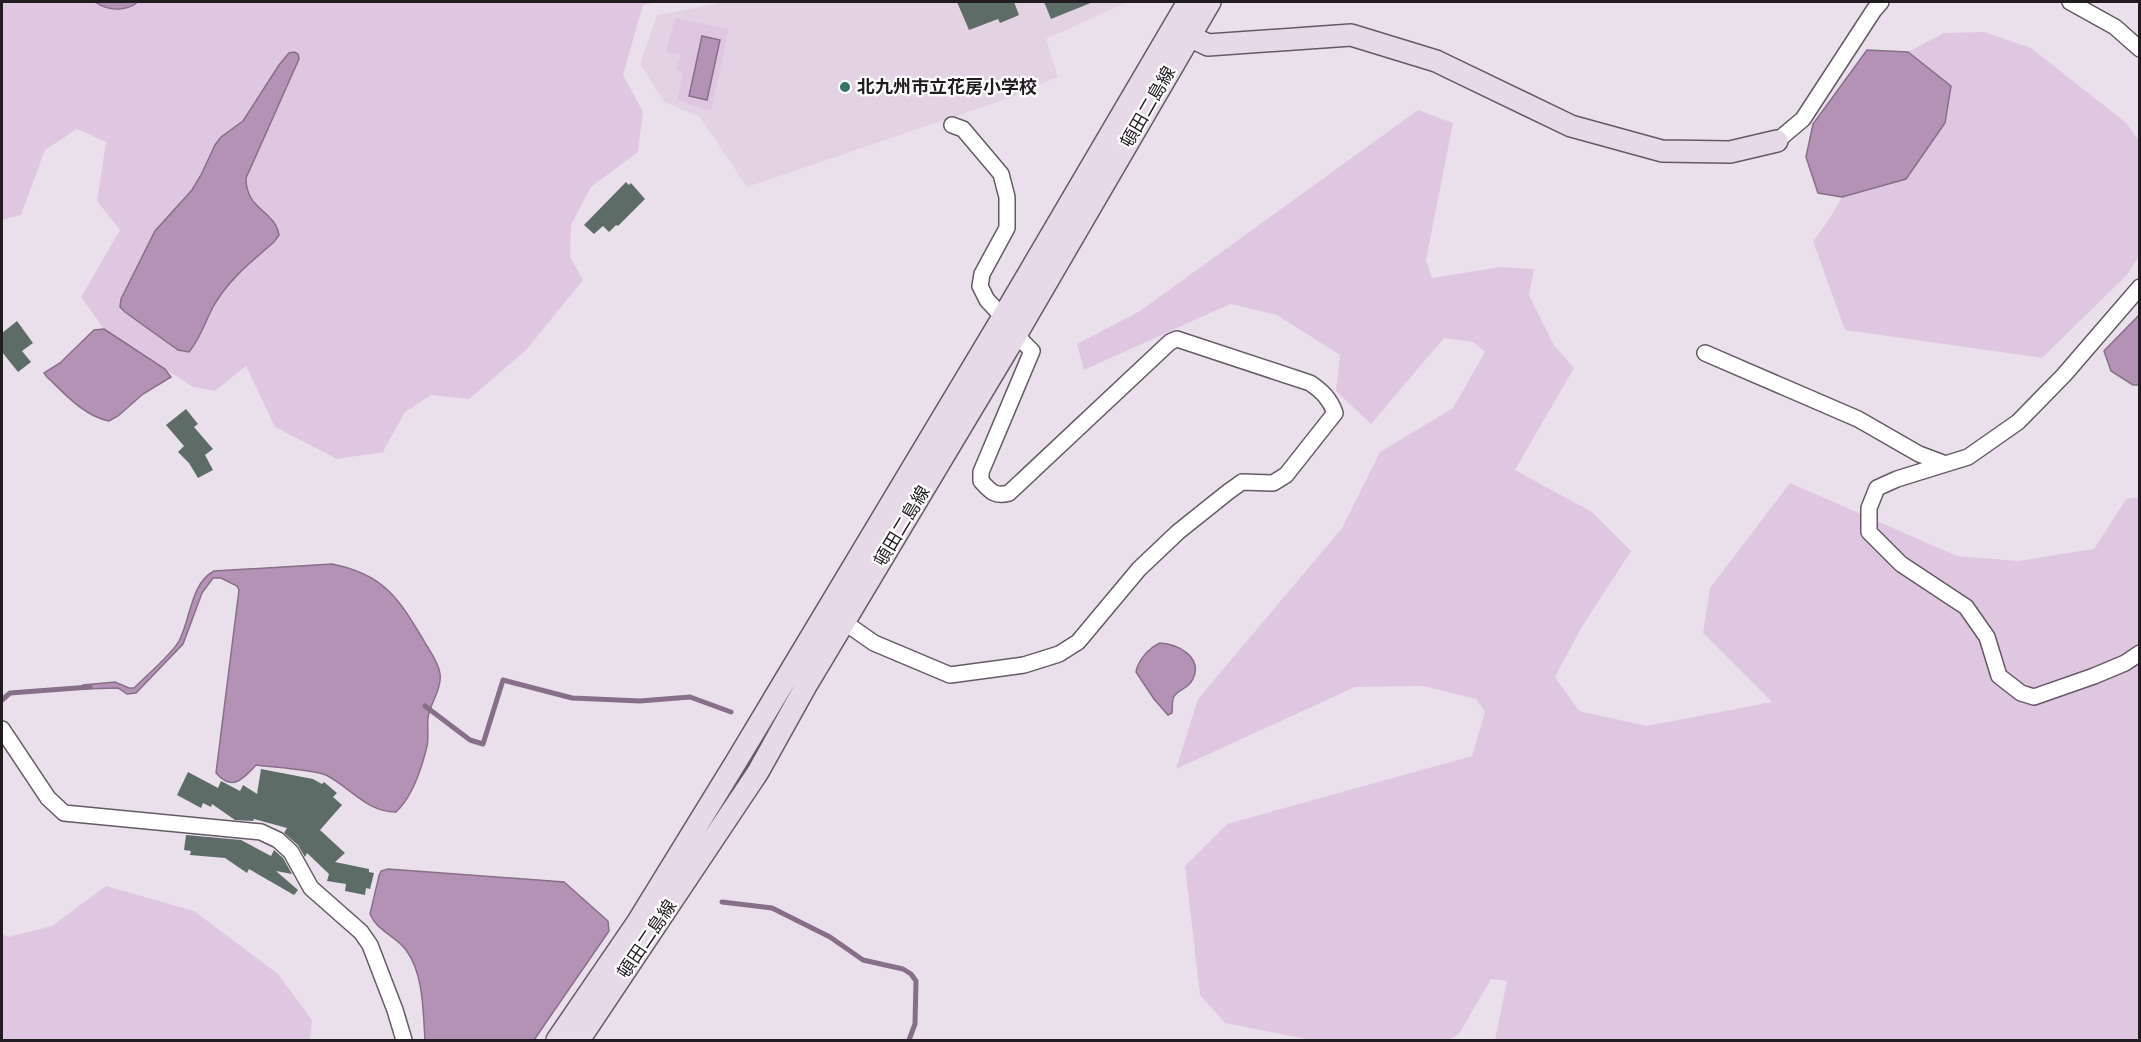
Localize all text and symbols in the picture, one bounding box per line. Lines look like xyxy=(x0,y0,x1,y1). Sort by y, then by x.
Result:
street label: 頓田二島線 xyxy=(1117,63,1180,151)
place label: 北九州市立花房小学校 xyxy=(857,77,1037,98)
marker: 北九州市立花房小学校 xyxy=(838,80,852,94)
street label: 頓田二島線 xyxy=(870,482,935,570)
street label: 頓田二島線 xyxy=(614,896,681,982)

